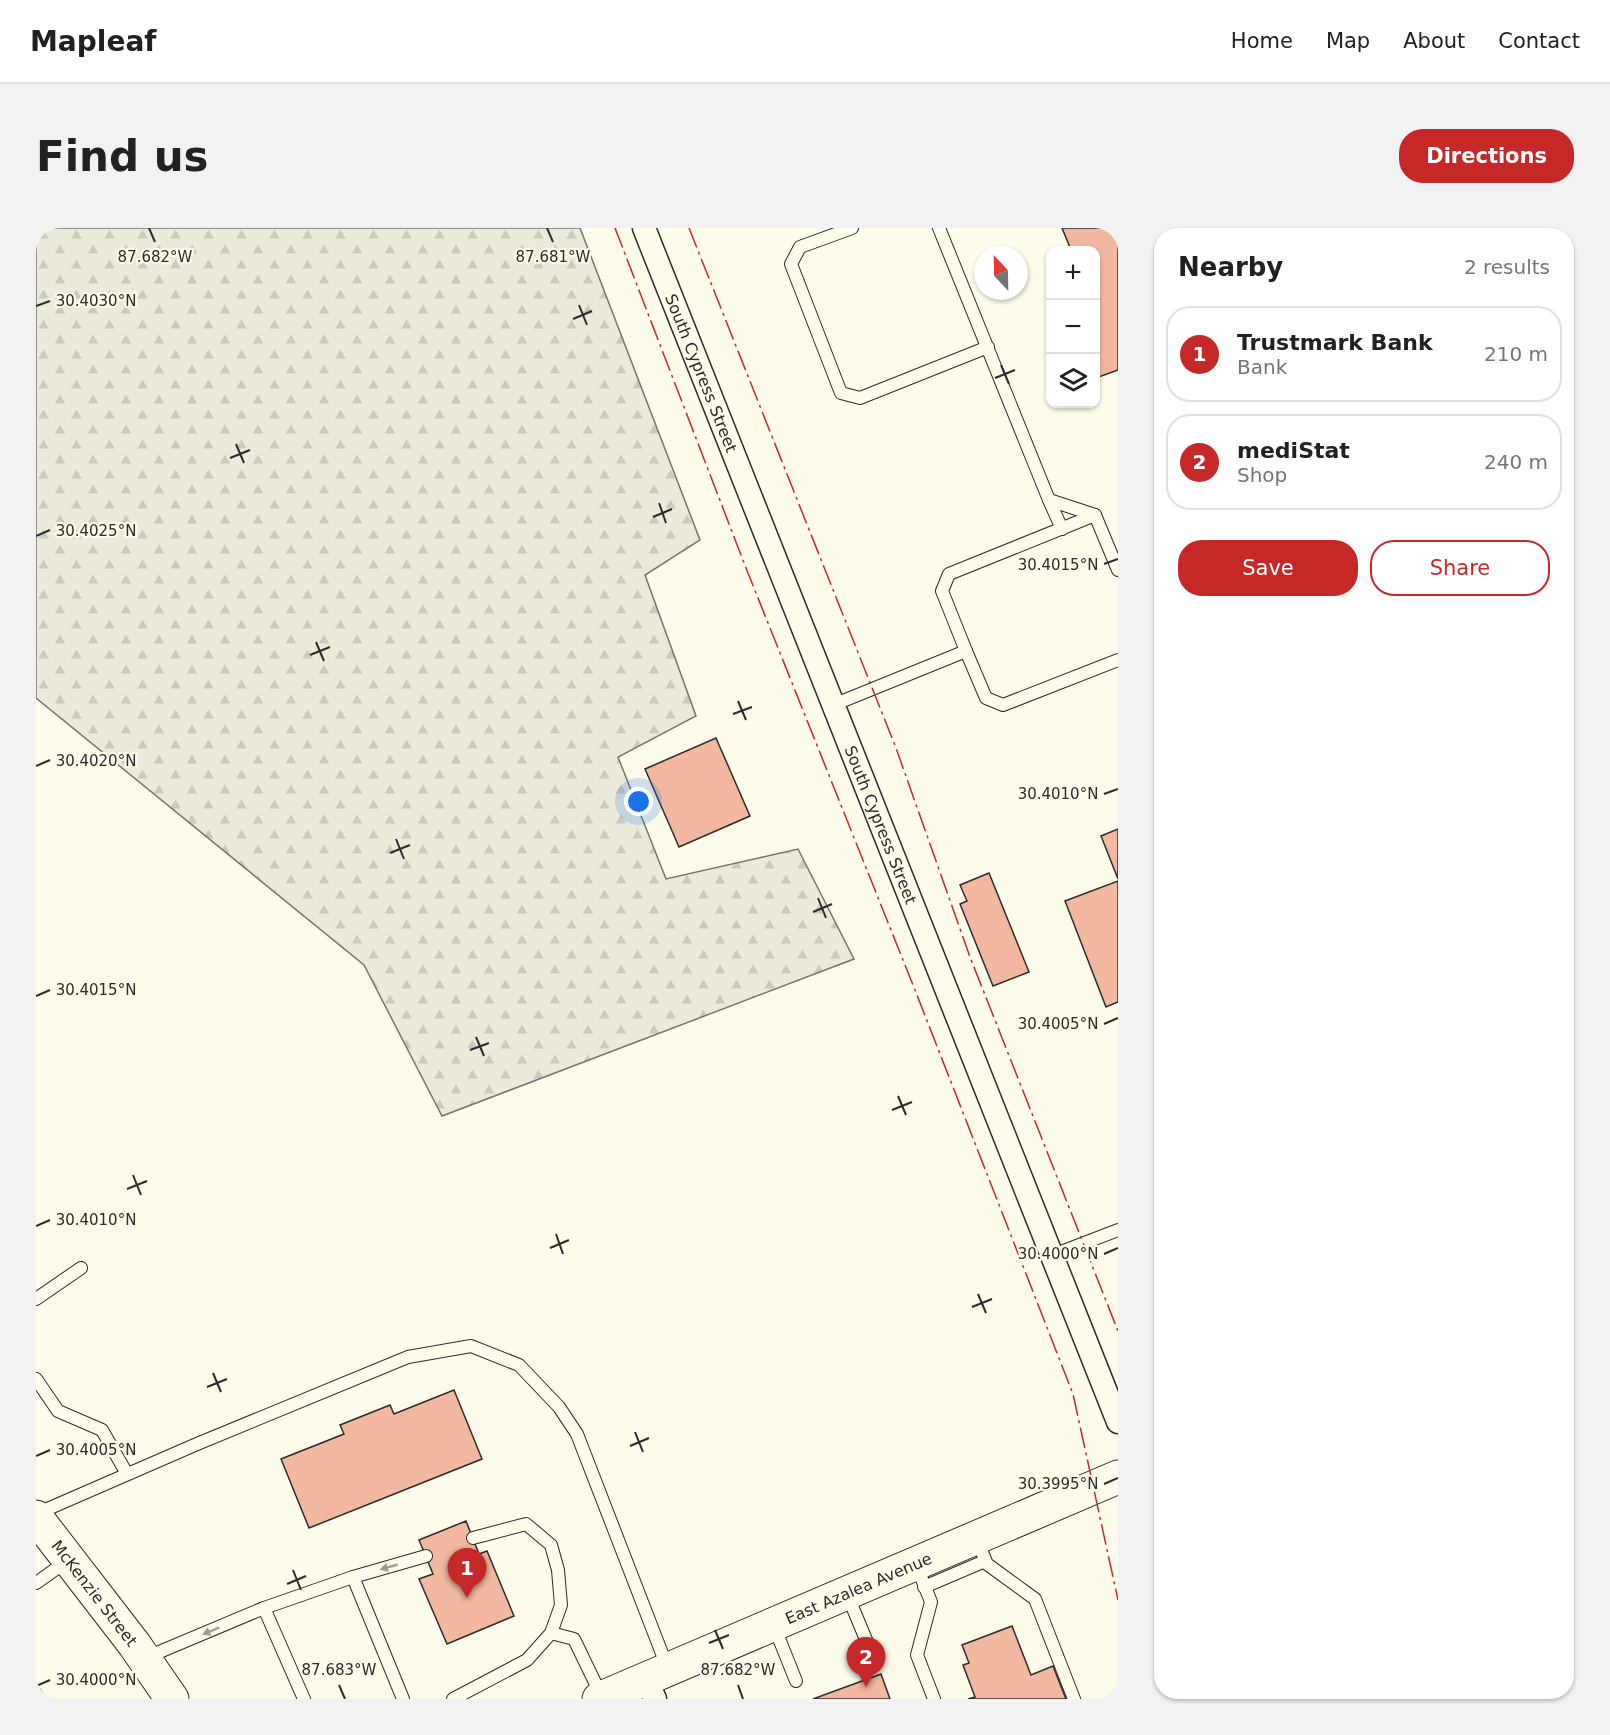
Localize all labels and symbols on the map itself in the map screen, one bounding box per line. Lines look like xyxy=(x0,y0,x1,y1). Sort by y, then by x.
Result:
north arrow xyxy=(974,246,1028,300)
text: 87.682°W xyxy=(118,248,193,266)
text: 87.681°W xyxy=(516,248,591,266)
street label: South Cypress Street xyxy=(662,291,742,455)
text: 30.4030°N xyxy=(56,292,136,310)
text: 30.4025°N xyxy=(56,522,136,540)
text: 30.4015°N xyxy=(1018,556,1098,574)
street label: South Cypress Street xyxy=(841,743,921,907)
text: 30.4020°N xyxy=(56,752,136,770)
text: 30.4010°N xyxy=(1018,785,1098,803)
your location xyxy=(624,787,653,816)
text: 30.4015°N xyxy=(56,981,136,999)
text: 30.4005°N xyxy=(1018,1015,1098,1033)
text: 30.4010°N xyxy=(56,1211,136,1229)
text: 30.4000°N xyxy=(1018,1245,1098,1263)
text: 30.4005°N xyxy=(56,1441,136,1459)
text: 30.3995°N xyxy=(1018,1475,1098,1493)
street label: McKenzie Street xyxy=(48,1536,141,1650)
pin: 1 xyxy=(448,1548,486,1598)
street label: East Azalea Avenue xyxy=(782,1548,934,1628)
one-way arrow xyxy=(380,1562,398,1572)
one-way arrow xyxy=(201,1626,219,1636)
pin: 2 xyxy=(846,1638,886,1687)
text: 87.683°W xyxy=(302,1661,377,1679)
text: 87.682°W xyxy=(701,1661,776,1679)
text: 30.4000°N xyxy=(56,1671,136,1689)

